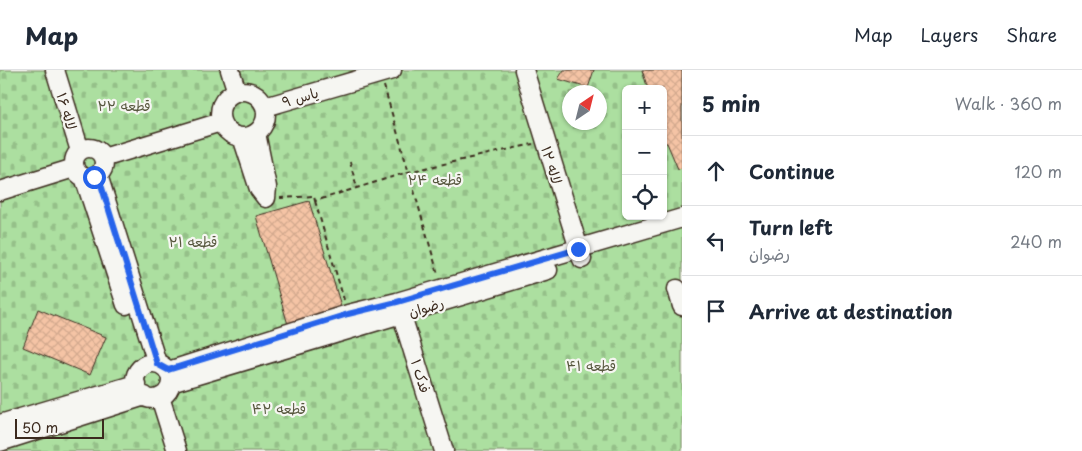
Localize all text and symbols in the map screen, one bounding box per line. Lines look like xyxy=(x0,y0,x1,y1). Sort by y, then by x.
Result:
text: Map xyxy=(25,17,78,53)
text: Map xyxy=(854,21,893,48)
text: Layers xyxy=(921,21,978,48)
text: Share xyxy=(1006,21,1057,48)
street label: یاس ۹ xyxy=(279,82,321,112)
north arrow xyxy=(562,85,607,130)
map controls xyxy=(622,85,667,220)
button: + xyxy=(622,85,667,130)
text: 5 min xyxy=(702,87,760,119)
street label: لاله ۱۶ xyxy=(51,90,83,132)
text: Walk · 360 m xyxy=(955,91,1062,115)
park label: قطعه ۲۲ xyxy=(97,95,151,116)
button: − xyxy=(622,130,667,175)
street label: لاله ۱۲ xyxy=(536,143,568,187)
icon: ahead xyxy=(702,157,730,185)
text: Continue xyxy=(749,157,835,185)
text: 120 m xyxy=(1015,159,1062,183)
route start xyxy=(83,166,106,189)
park label: قطعه ۲۴ xyxy=(408,169,462,190)
button: locate xyxy=(622,175,667,220)
text: Turn left xyxy=(749,213,833,241)
icon: left xyxy=(702,227,730,255)
text: 240 m xyxy=(1010,229,1062,253)
park label: قطعه ۲۱ xyxy=(169,231,217,252)
route end xyxy=(567,238,590,261)
text: رضوان xyxy=(749,241,790,265)
street label: رضوان xyxy=(406,292,446,322)
icon: arrive xyxy=(702,297,730,325)
text: Arrive at destination xyxy=(749,297,953,325)
park label: قطعه ۴۱ xyxy=(566,355,616,376)
street label: فدک ۱ xyxy=(406,356,436,396)
park label: قطعه ۴۲ xyxy=(252,398,306,419)
scale bar xyxy=(15,416,104,439)
text: 50 m xyxy=(22,417,58,438)

